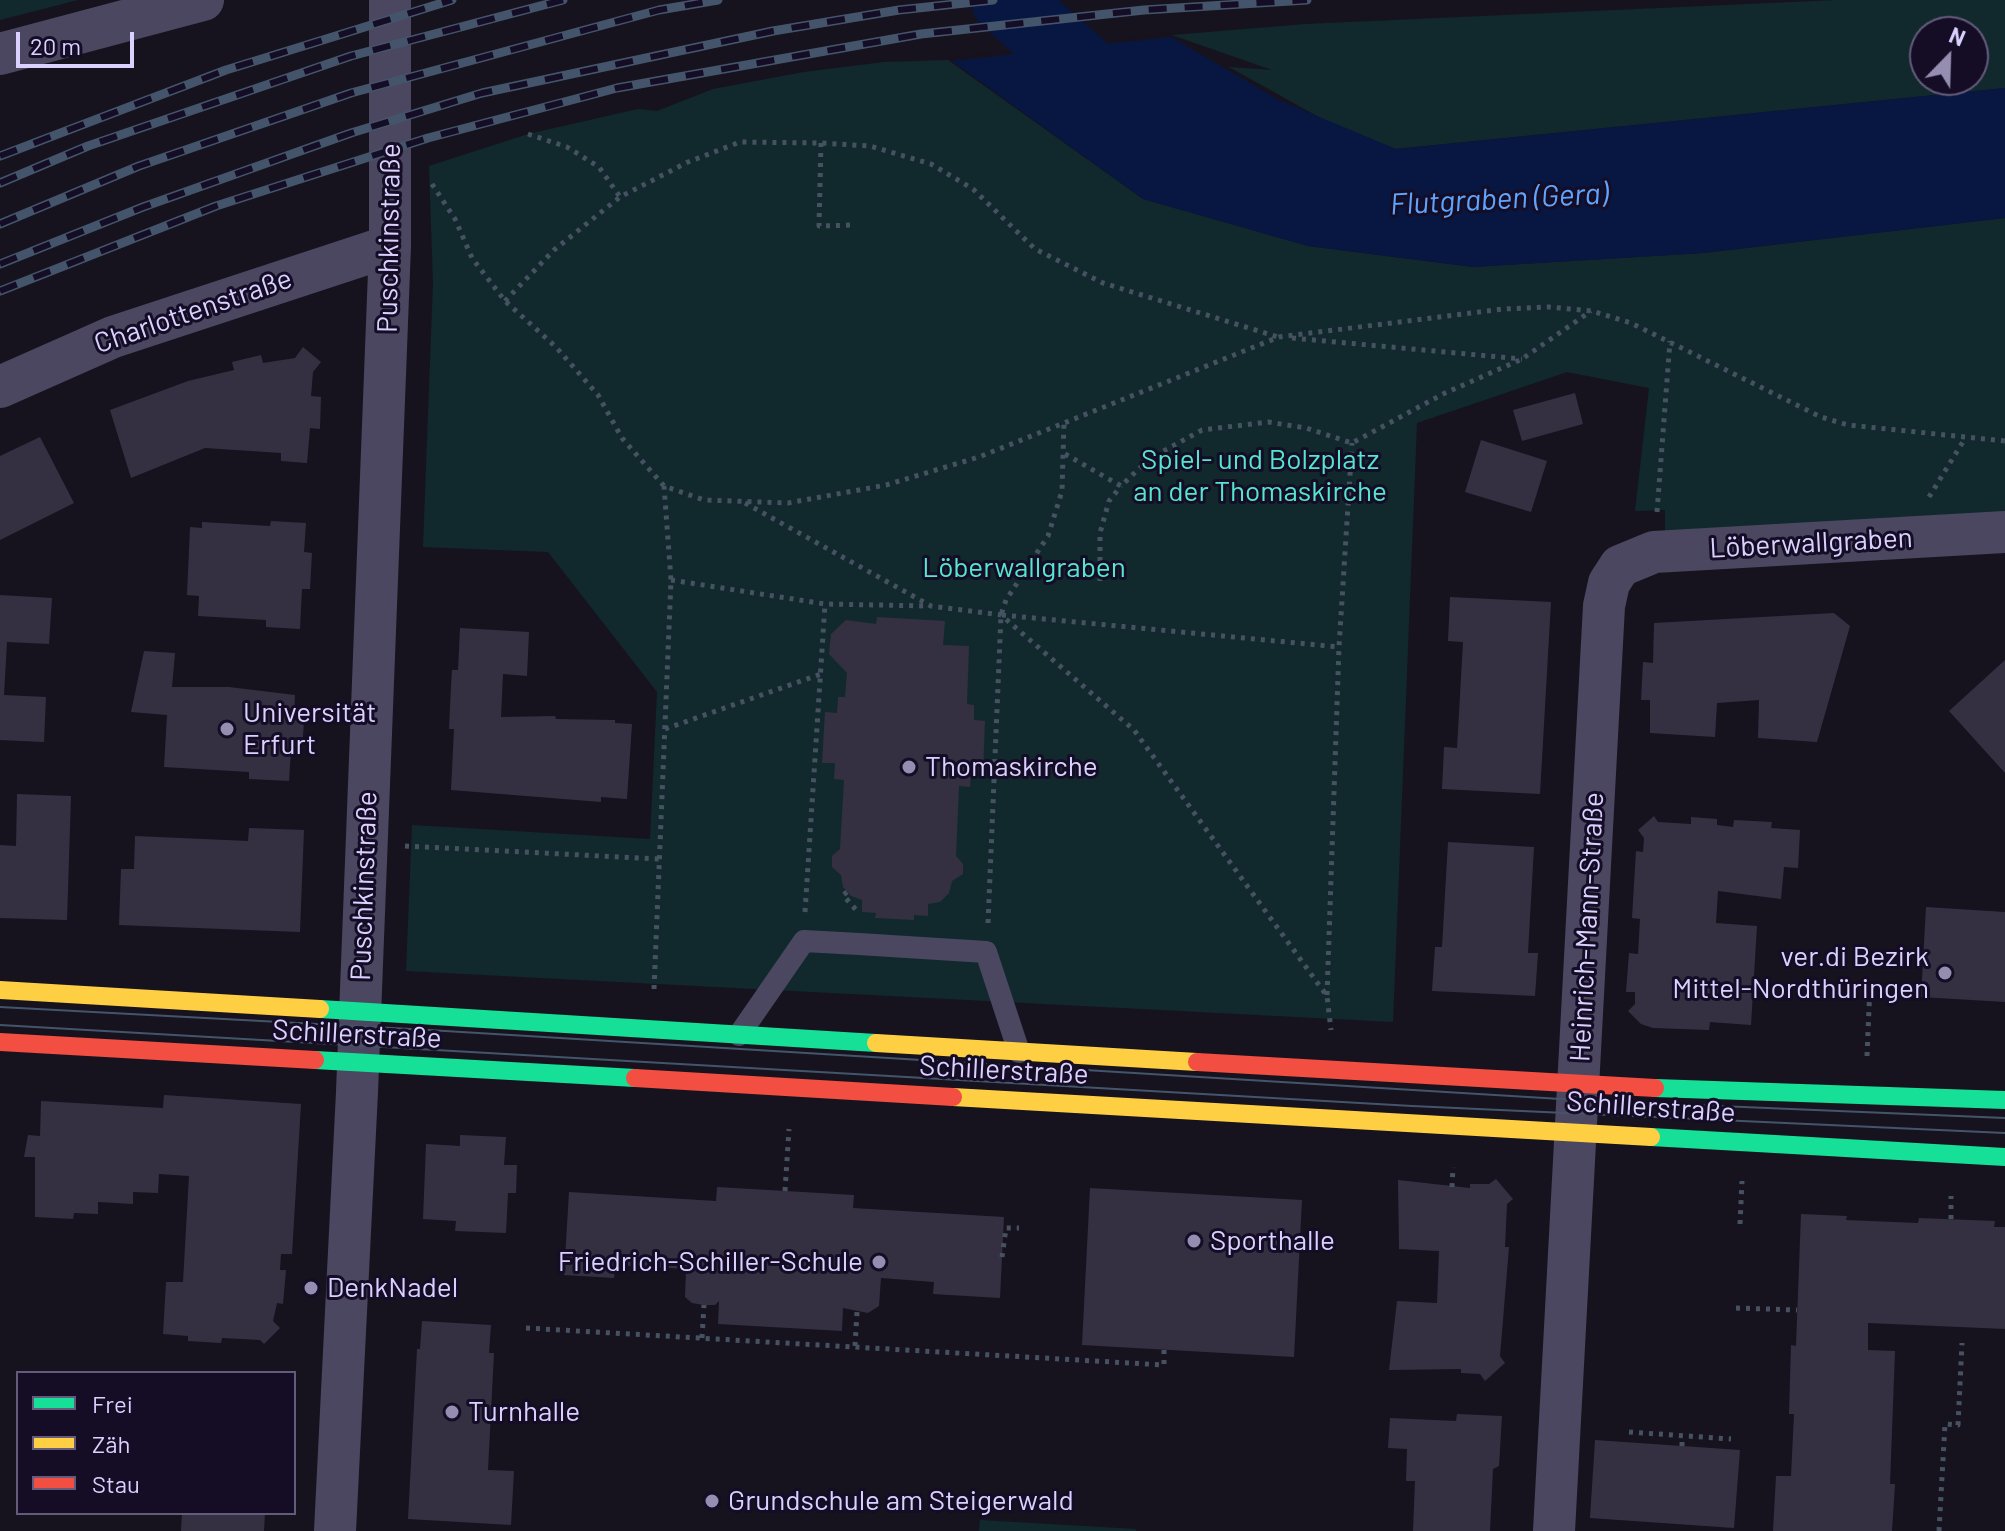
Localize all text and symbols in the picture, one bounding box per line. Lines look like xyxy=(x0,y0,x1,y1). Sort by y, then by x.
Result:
scale bar xyxy=(20,16,138,66)
north arrow xyxy=(1909,16,1989,96)
text: N xyxy=(1946,21,1969,51)
text: 20 m xyxy=(30,31,81,60)
street label: Puschkinstraße xyxy=(371,143,407,333)
water label: Flutgraben (Gera) xyxy=(1389,175,1609,223)
street label: Charlottenstraße xyxy=(90,261,296,361)
park label: Spiel- und Bolzplatz an der Thomaskirche xyxy=(1133,443,1387,509)
street label: Löberwallgraben xyxy=(1709,521,1913,565)
park label: Löberwallgraben xyxy=(922,551,1126,585)
place label: Universität Erfurt xyxy=(243,696,377,762)
marker: Universität Erfurt xyxy=(218,720,236,738)
place label: Thomaskirche xyxy=(925,750,1098,784)
marker: Thomaskirche xyxy=(900,758,918,776)
street label: Puschkinstraße xyxy=(344,791,384,981)
street label: Heinrich-Mann-Straße xyxy=(1563,791,1611,1063)
place label: ver.di Bezirk Mittel-Nordthüringen xyxy=(1672,940,1929,1006)
marker: ver.di Bezirk Mittel-Nordthüringen xyxy=(1936,964,1954,982)
street label: Schillerstraße xyxy=(271,1013,443,1055)
street label: Schillerstraße xyxy=(918,1049,1090,1091)
street label: Schillerstraße xyxy=(1565,1084,1737,1130)
place label: Sporthalle xyxy=(1210,1224,1335,1258)
marker: Sporthalle xyxy=(1185,1232,1203,1250)
place label: Friedrich-Schiller-Schule xyxy=(558,1245,863,1279)
marker: Friedrich-Schiller-Schule xyxy=(870,1253,888,1271)
place label: DenkNadel xyxy=(327,1271,458,1305)
marker: DenkNadel xyxy=(302,1279,320,1297)
legend xyxy=(16,1371,296,1515)
text: Frei xyxy=(92,1389,133,1418)
place label: Turnhalle xyxy=(468,1395,580,1429)
marker: Turnhalle xyxy=(443,1403,461,1421)
text: Zäh xyxy=(92,1429,130,1458)
text: Stau xyxy=(92,1469,140,1498)
place label: Grundschule am Steigerwald xyxy=(728,1484,1074,1518)
marker: Grundschule am Steigerwald xyxy=(703,1492,721,1510)

